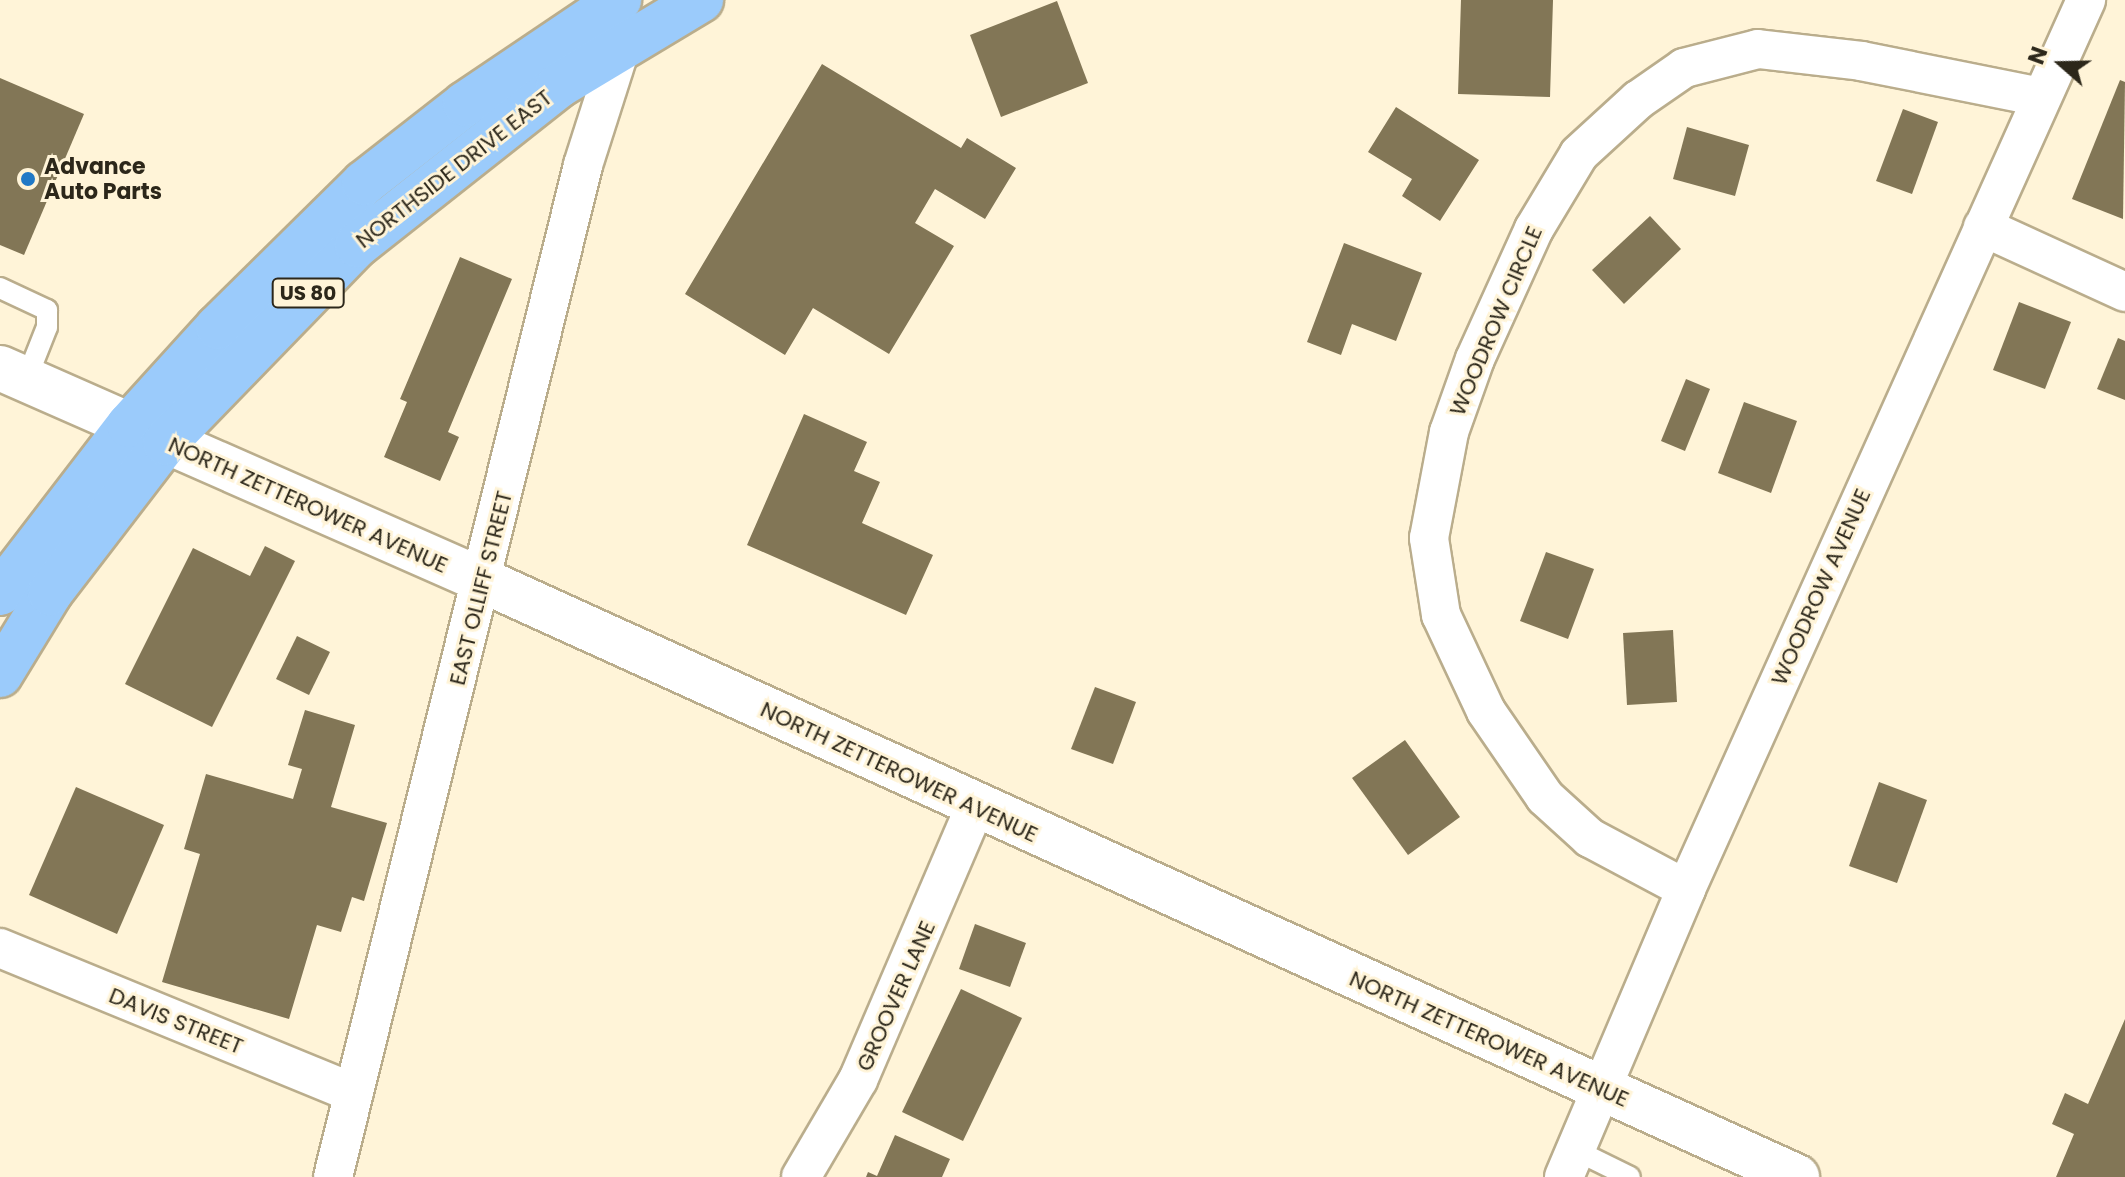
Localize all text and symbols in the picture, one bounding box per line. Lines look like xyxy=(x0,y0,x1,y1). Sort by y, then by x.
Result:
north arrow xyxy=(2021,24,2101,104)
text: N xyxy=(2021,43,2055,69)
street label: NORTHSIDE DRIVE EAST xyxy=(351,84,557,254)
place label: Advance Auto Parts xyxy=(44,153,162,204)
marker: Advance Auto Parts xyxy=(19,170,37,188)
street label: WOODROW CIRCLE xyxy=(1444,222,1548,420)
road number: US 80 xyxy=(270,277,346,309)
street label: NORTH ZETTEROWER AVENUE xyxy=(164,431,452,579)
street label: WOODROW AVENUE xyxy=(1766,485,1876,689)
street label: EAST OLLIFF STREET xyxy=(444,488,518,688)
street label: NORTH ZETTEROWER AVENUE xyxy=(756,696,1042,848)
street label: GROOVER LANE xyxy=(851,917,941,1075)
street label: NORTH ZETTEROWER AVENUE xyxy=(1345,965,1633,1113)
street label: DAVIS STREET xyxy=(105,982,247,1060)

